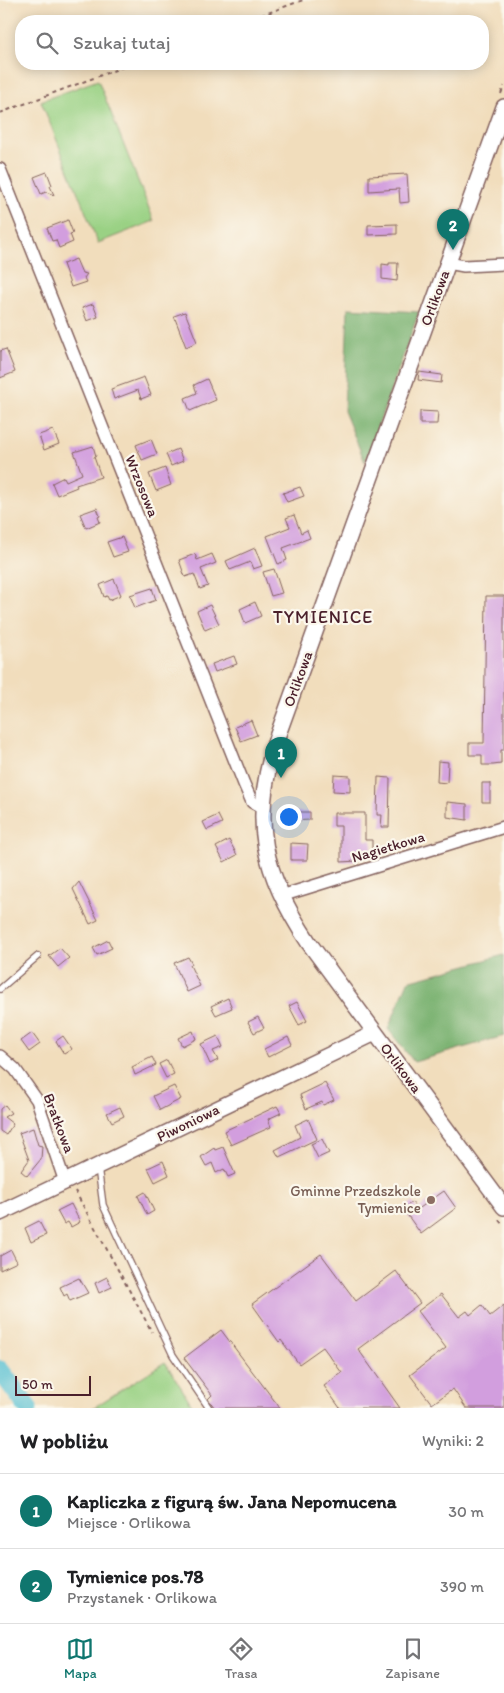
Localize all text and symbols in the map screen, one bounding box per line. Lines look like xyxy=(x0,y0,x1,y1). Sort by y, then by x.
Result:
search box xyxy=(15,15,489,70)
icon: search xyxy=(33,29,61,57)
text: Szukaj tutaj xyxy=(73,31,170,54)
pin: 2 xyxy=(437,209,469,250)
street label: Orlikowa xyxy=(417,267,453,328)
street label: Wrzosowa xyxy=(121,452,163,520)
district label: TYMIENICE xyxy=(273,606,373,628)
street label: Orlikowa xyxy=(280,648,316,709)
pin: 1 xyxy=(265,737,297,778)
your location xyxy=(276,804,302,830)
street label: Nagietkowa xyxy=(349,827,427,867)
street label: Orlikowa xyxy=(376,1039,426,1097)
street label: Bratkowa xyxy=(39,1091,79,1156)
street label: Piwoniowa xyxy=(154,1100,223,1146)
place label: Gminne Przedszkole Tymienice xyxy=(290,1182,421,1217)
marker: Gminne Przedszkole Tymienice xyxy=(425,1194,437,1206)
scale bar xyxy=(15,1373,91,1396)
text: 50 m xyxy=(22,1376,53,1393)
text: W pobliżu xyxy=(20,1428,108,1453)
text: Wyniki: 2 xyxy=(422,1431,484,1450)
text: Kapliczka z figurą św. Jana Nepomucena xyxy=(67,1490,397,1513)
text: 1 xyxy=(32,1502,40,1521)
text: 30 m xyxy=(448,1502,484,1521)
text: Miejsce · Orlikowa xyxy=(67,1513,191,1532)
text: Tymienice pos.78 xyxy=(67,1565,204,1588)
text: 2 xyxy=(32,1577,40,1596)
text: 390 m xyxy=(440,1577,484,1596)
text: Przystanek · Orlikowa xyxy=(67,1588,217,1607)
tab: Mapa xyxy=(64,1635,97,1682)
tab: Trasa xyxy=(225,1635,258,1682)
tab: Zapisane xyxy=(386,1635,440,1682)

